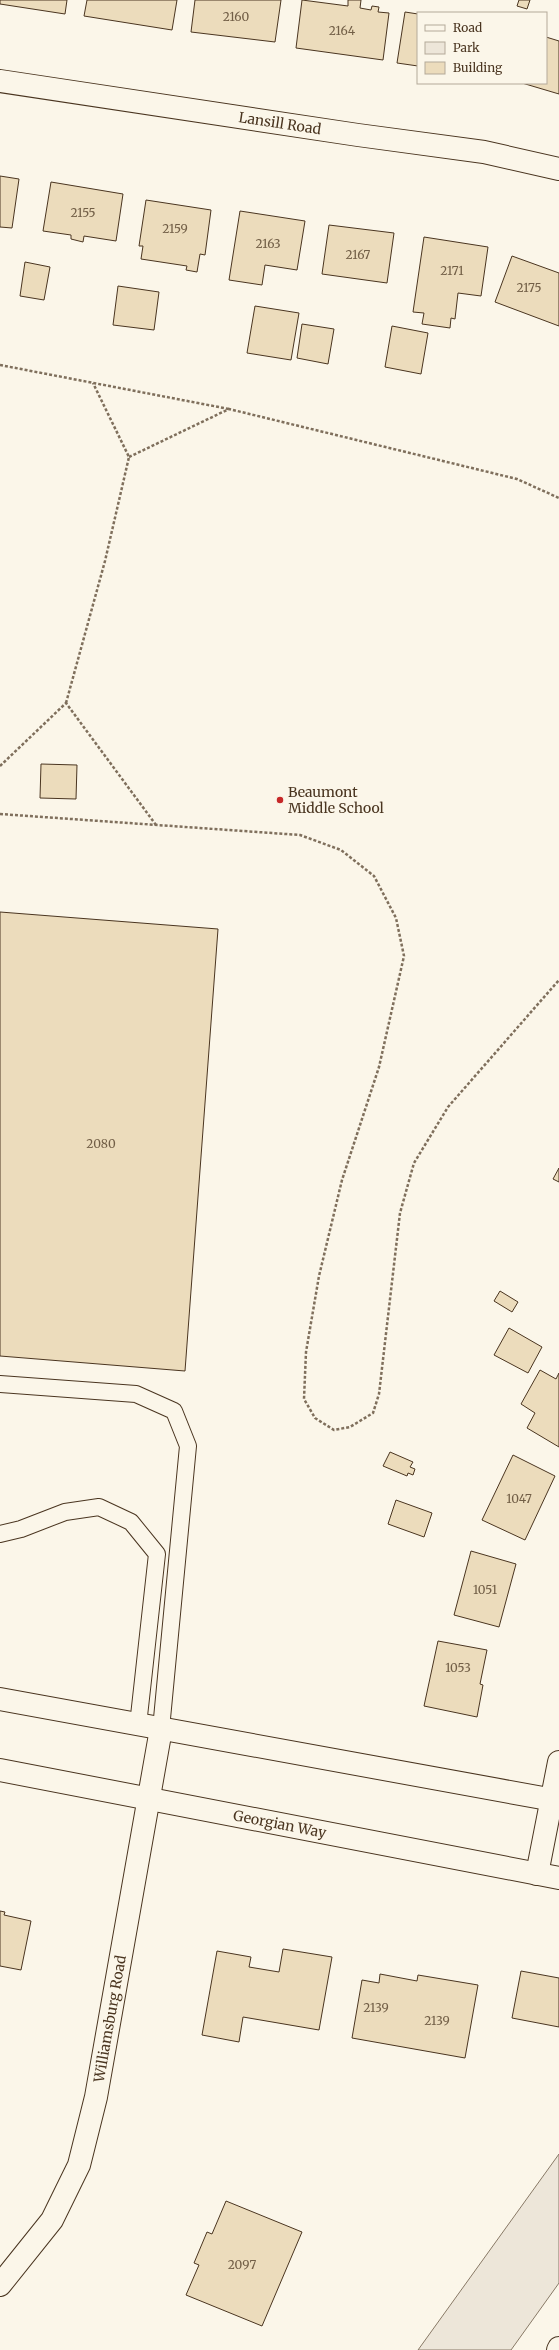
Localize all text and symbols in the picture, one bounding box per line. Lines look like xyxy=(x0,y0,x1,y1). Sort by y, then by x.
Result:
house number: 2160 xyxy=(223,9,250,24)
legend xyxy=(417,12,547,84)
text: Road xyxy=(453,20,482,35)
house number: 2164 xyxy=(329,23,356,38)
text: Park xyxy=(453,40,480,55)
text: Building xyxy=(453,60,503,75)
street label: Lansill Road xyxy=(237,108,323,138)
house number: 2155 xyxy=(70,205,96,220)
house number: 2159 xyxy=(162,221,188,236)
house number: 2163 xyxy=(255,236,281,251)
house number: 2167 xyxy=(346,247,371,262)
house number: 2171 xyxy=(440,263,464,278)
house number: 2175 xyxy=(517,280,541,295)
place label: Beaumont Middle School xyxy=(288,783,385,817)
marker: Beaumont Middle School xyxy=(275,795,285,805)
house number: 2080 xyxy=(86,1136,116,1151)
house number: 1047 xyxy=(506,1491,532,1506)
house number: 1051 xyxy=(473,1582,498,1597)
house number: 1053 xyxy=(445,1660,471,1675)
street label: Georgian Way xyxy=(232,1806,329,1842)
street label: Williamsburg Road xyxy=(90,1953,130,2085)
house number: 2139 xyxy=(363,2000,389,2015)
house number: 2139 xyxy=(424,2013,450,2028)
house number: 2097 xyxy=(228,2257,256,2272)

